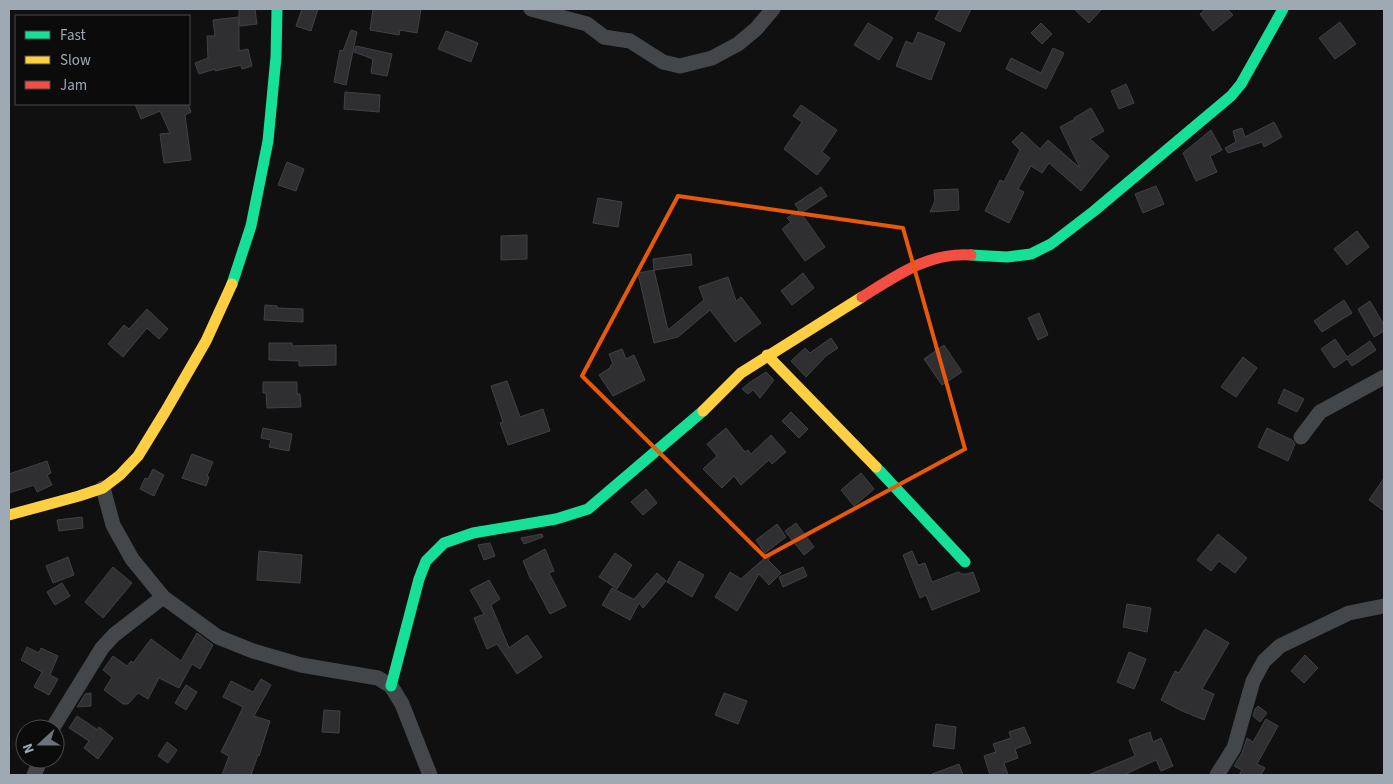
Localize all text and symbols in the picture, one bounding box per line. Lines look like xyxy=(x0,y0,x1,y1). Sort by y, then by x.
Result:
legend xyxy=(15,15,190,105)
text: Fast xyxy=(60,25,86,46)
text: Slow xyxy=(60,50,91,71)
text: Jam xyxy=(60,75,87,96)
north arrow xyxy=(15,719,65,769)
text: N xyxy=(18,740,40,756)

